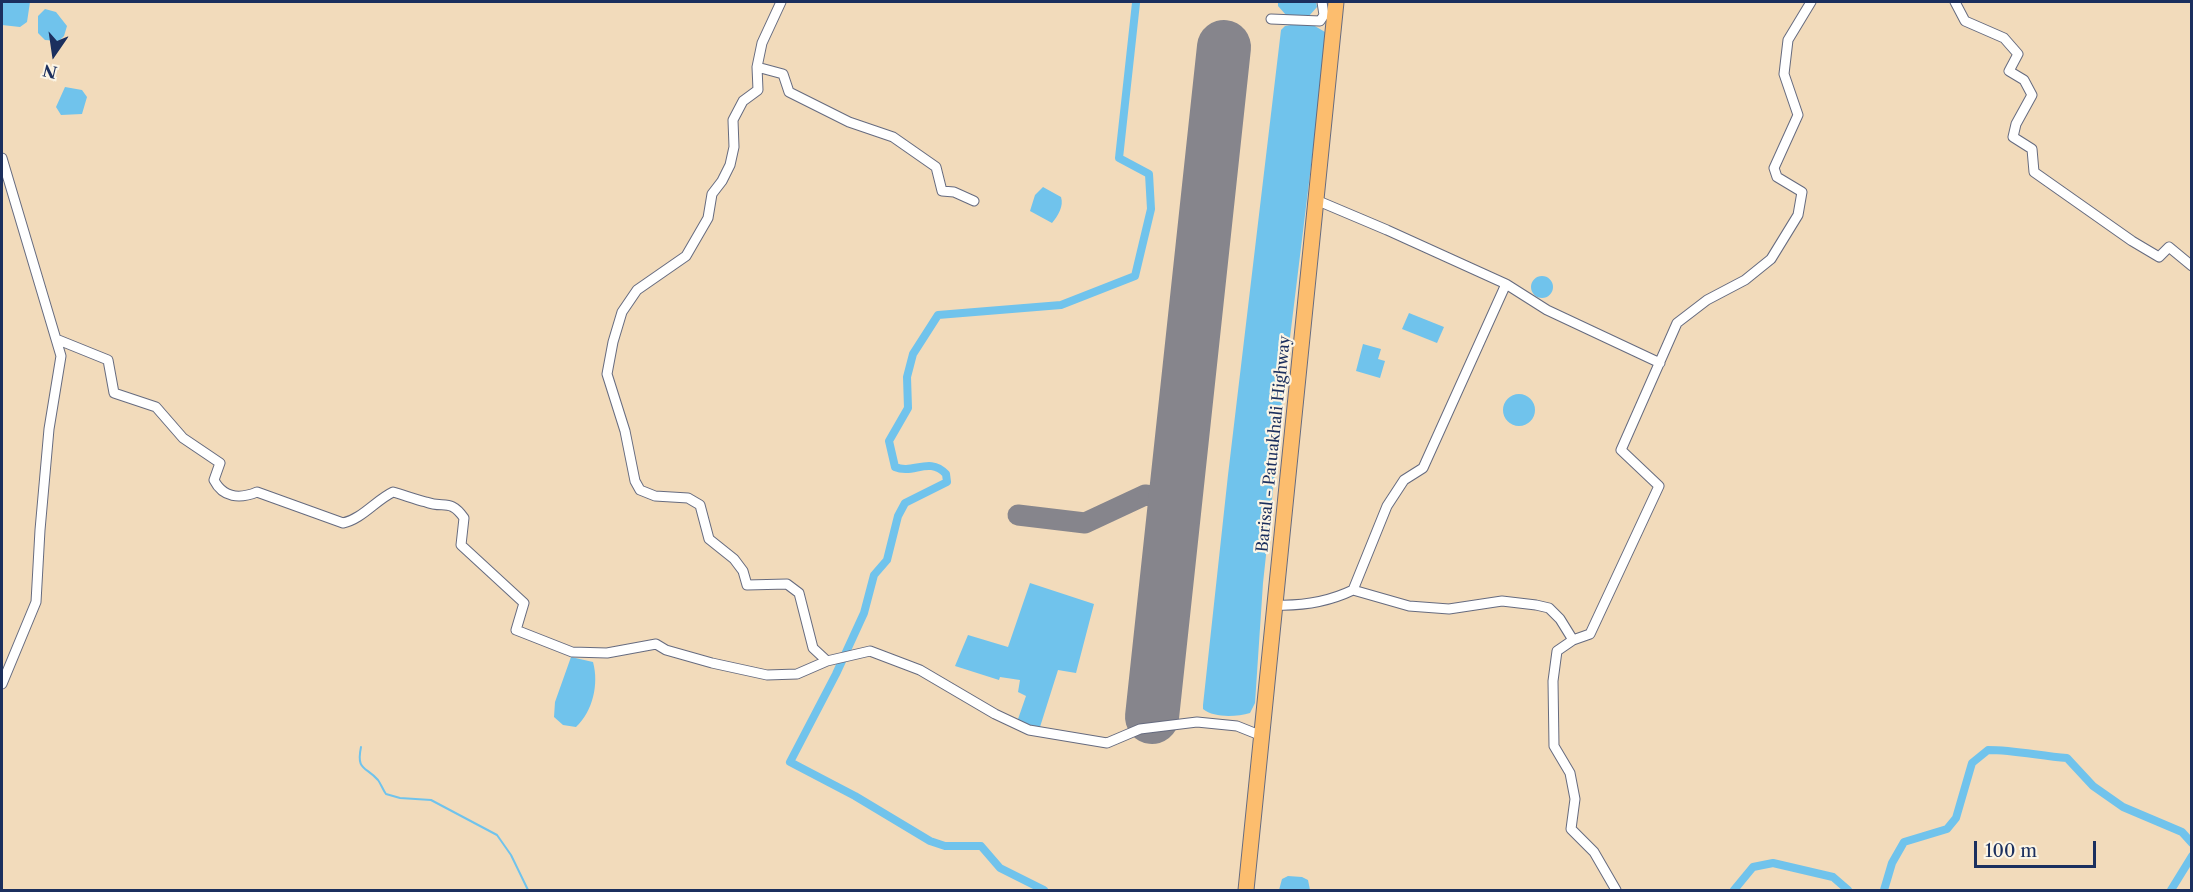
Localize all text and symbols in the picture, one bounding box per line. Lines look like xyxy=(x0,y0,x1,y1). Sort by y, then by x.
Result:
north arrow xyxy=(24,24,84,84)
text: N xyxy=(41,60,59,83)
street label: Barisal - Patuakhali Highway xyxy=(1253,335,1295,553)
scale bar xyxy=(1977,829,2098,867)
text: 100 m xyxy=(1985,840,2037,862)

